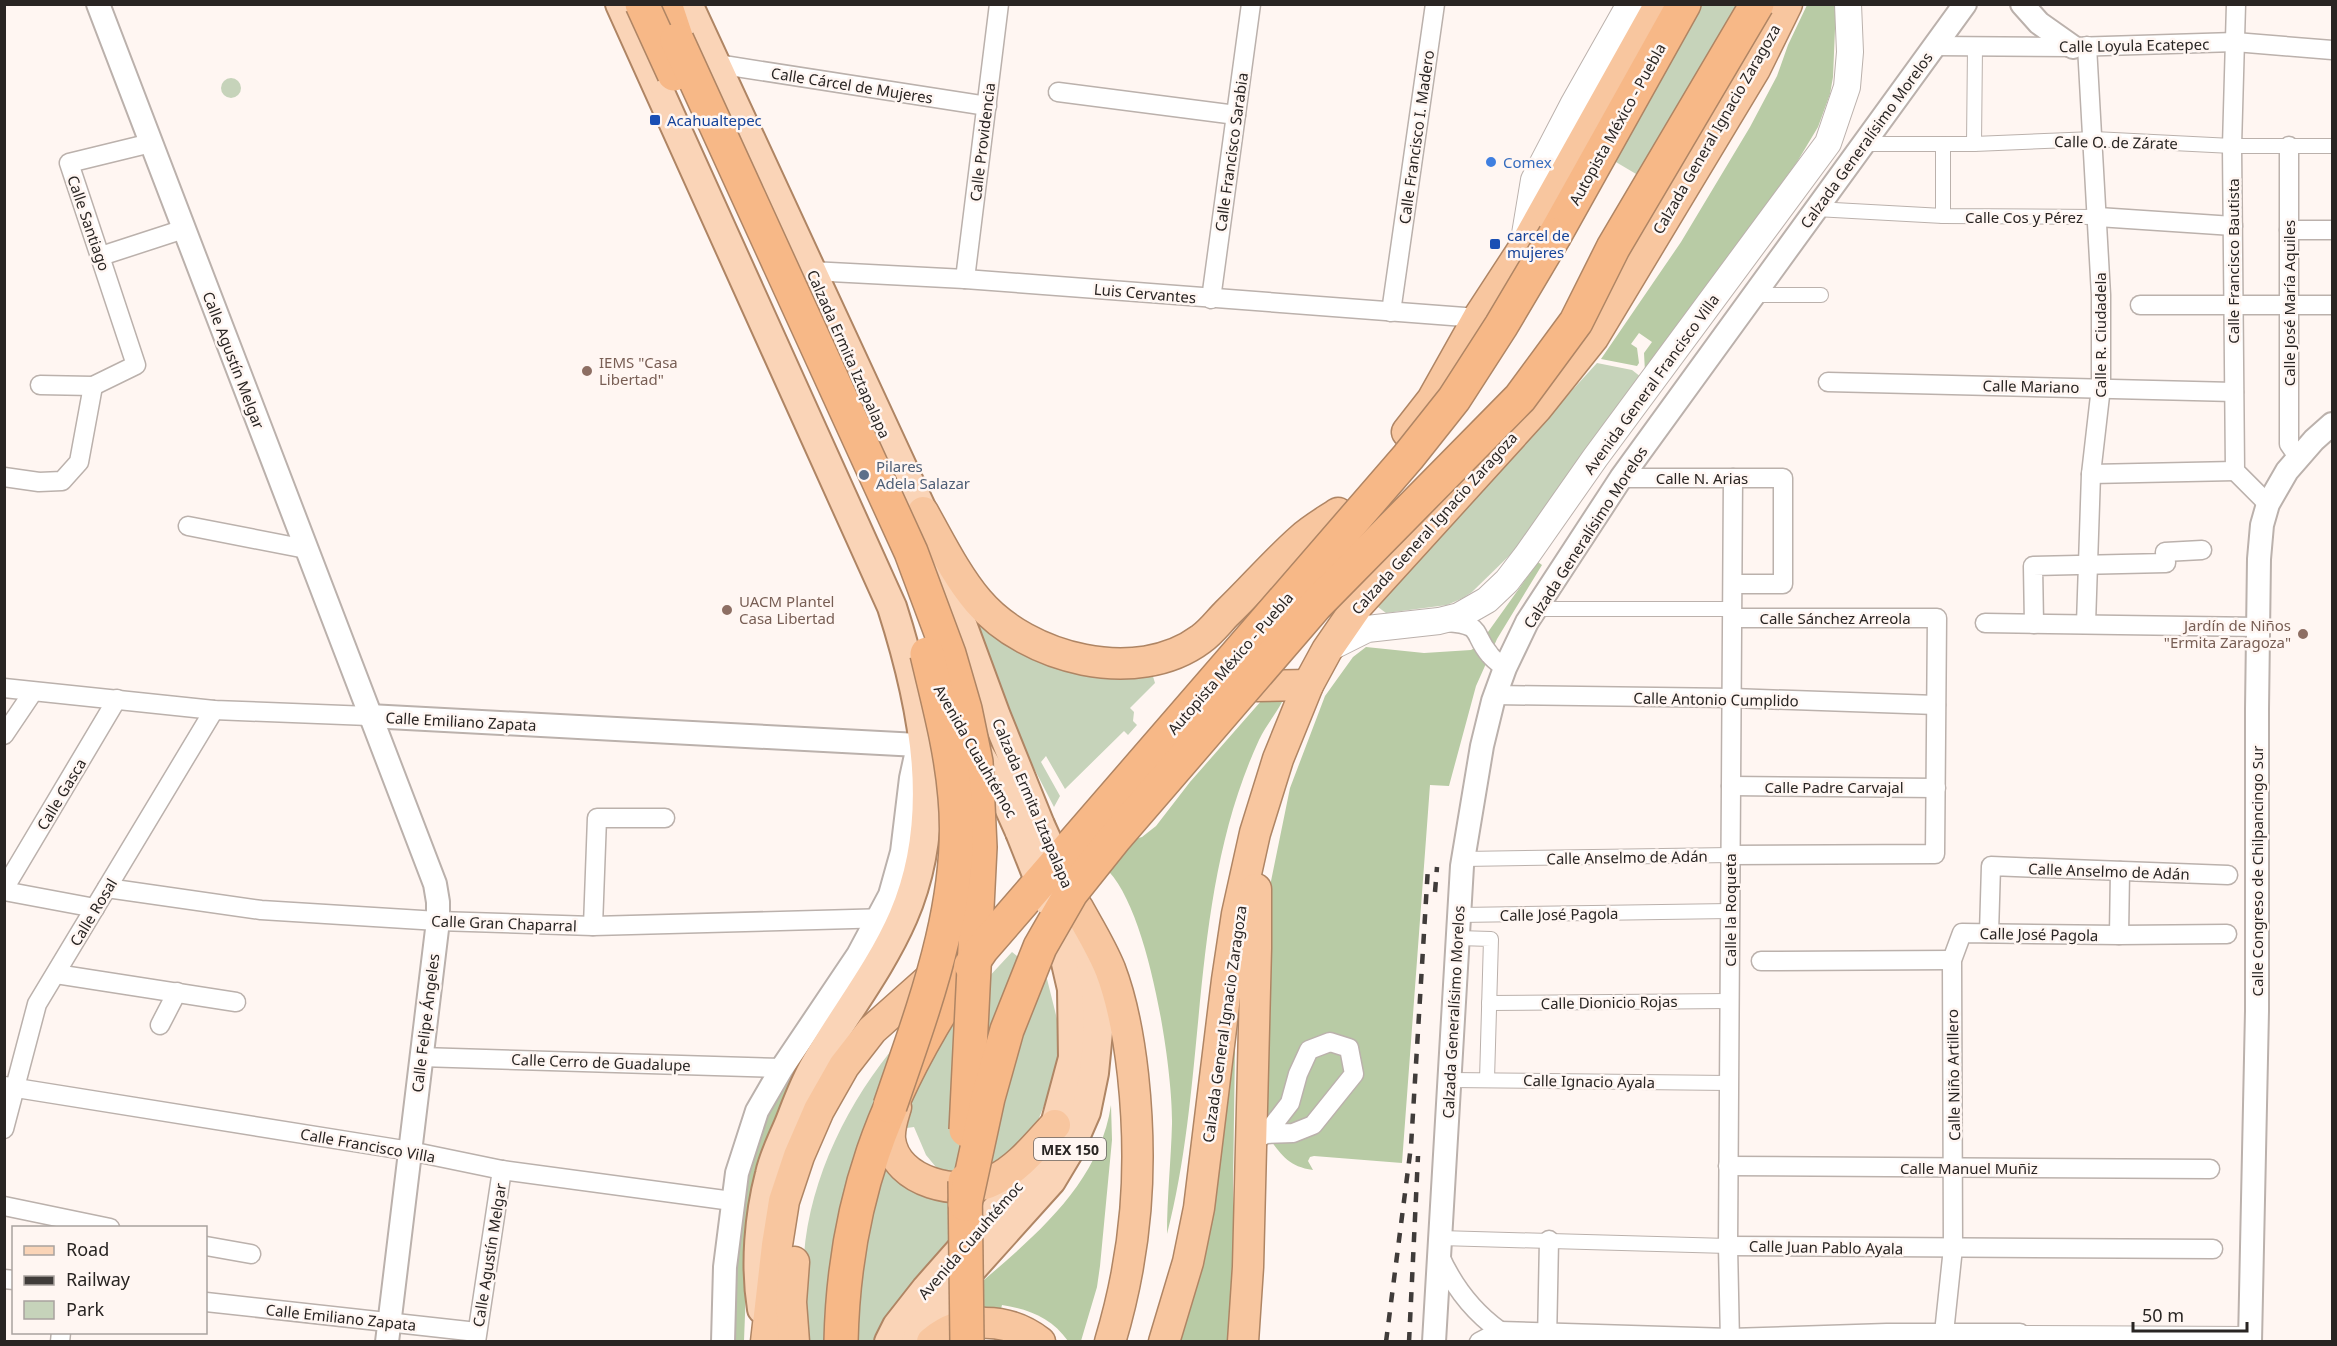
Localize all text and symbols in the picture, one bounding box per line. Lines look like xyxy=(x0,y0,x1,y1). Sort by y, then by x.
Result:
street label: Calzada General Ignacio Zaragoza xyxy=(1648,21,1784,237)
street label: Calle Loyula Ecatepec xyxy=(2059,34,2209,56)
street label: Autopista México - Puebla xyxy=(1564,39,1670,209)
street label: Calzada Generalísimo Morelos xyxy=(1795,48,1937,232)
street label: Calle Francisco I. Madero xyxy=(1394,49,1438,225)
street label: Calle Cárcel de Mujeres xyxy=(770,62,934,108)
street label: Calle Francisco Sarabia xyxy=(1210,71,1252,233)
street label: Calle Providencia xyxy=(965,81,999,203)
place label: Acahualtepec xyxy=(667,110,762,130)
marker: Acahualtepec xyxy=(648,113,662,127)
street label: Calle O. de Zárate xyxy=(2054,131,2178,153)
place label: Comex xyxy=(1503,152,1552,172)
marker: Comex xyxy=(1484,155,1498,169)
street label: Calle Santiago xyxy=(63,173,115,273)
street label: Calle Francisco Bautista xyxy=(2223,178,2243,344)
street label: Calle Cos y Pérez xyxy=(1965,207,2083,227)
street label: Calle José María Aquiles xyxy=(2279,220,2299,386)
place label: carcel de mujeres xyxy=(1507,225,1570,262)
marker: carcel de mujeres xyxy=(1488,237,1502,251)
street label: Calzada Ermita Iztapalapa xyxy=(803,267,895,441)
street label: Calle R. Ciudadela xyxy=(2090,272,2110,398)
street label: Luis Cervantes xyxy=(1093,279,1197,307)
street label: Calle Agustín Melgar xyxy=(199,288,269,432)
street label: Avenida General Francisco Villa xyxy=(1579,290,1723,478)
place label: IEMS "Casa Libertad" xyxy=(599,352,678,389)
marker: IEMS "Casa Libertad" xyxy=(580,364,594,378)
street label: Calle Mariano xyxy=(1982,375,2080,397)
street label: Calzada General Ignacio Zaragoza xyxy=(1347,428,1521,618)
street label: Calzada Generalísimo Morelos xyxy=(1519,442,1651,632)
place label: Pilares Adela Salazar xyxy=(876,456,970,493)
marker: Pilares Adela Salazar xyxy=(857,468,871,482)
street label: Calle N. Arias xyxy=(1656,468,1748,488)
street label: Autopista México - Puebla xyxy=(1163,588,1297,738)
place label: UACM Plantel Casa Libertad xyxy=(739,591,835,628)
marker: UACM Plantel Casa Libertad xyxy=(720,603,734,617)
street label: Calle Sánchez Arreola xyxy=(1759,608,1911,628)
place label: Jardín de Niños "Ermita Zaragoza" xyxy=(2164,615,2291,652)
marker: Jardín de Niños "Ermita Zaragoza" xyxy=(2296,627,2310,641)
street label: Avenida Cuauhtémoc xyxy=(930,681,1022,821)
street label: Calle Antonio Cumplido xyxy=(1633,688,1799,710)
street label: Calle Emiliano Zapata xyxy=(385,707,537,735)
street label: Calzada Ermita Iztapalapa xyxy=(988,715,1078,891)
street label: Calle Congreso de Chilpancingo Sur xyxy=(2247,746,2267,996)
street label: Calle Gasca xyxy=(32,755,90,833)
street label: Calle Padre Carvajal xyxy=(1764,777,1904,797)
street label: Calle Anselmo de Adán xyxy=(1546,846,1708,868)
street label: Calle la Roqueta xyxy=(1720,853,1740,967)
street label: Calle Anselmo de Adán xyxy=(2028,858,2190,884)
street label: Calle Rosal xyxy=(65,874,121,950)
street label: Calle José Pagola xyxy=(1499,903,1619,925)
street label: Calzada General Ignacio Zaragoza xyxy=(1197,904,1251,1144)
street label: Calzada Generalísimo Morelos xyxy=(1437,905,1469,1119)
street label: Calle Gran Chaparral xyxy=(431,910,577,936)
street label: Calle José Pagola xyxy=(1979,923,2099,945)
street label: Calle Felipe Ángeles xyxy=(407,952,443,1094)
street label: Calle Dionicio Rojas xyxy=(1540,991,1678,1013)
street label: Calle Niño Artillero xyxy=(1942,1009,1964,1141)
street label: Calle Cerro de Guadalupe xyxy=(511,1049,691,1075)
street label: Calle Ignacio Ayala xyxy=(1523,1070,1655,1092)
street label: Calle Francisco Villa xyxy=(299,1123,437,1167)
road number: MEX 150 xyxy=(1034,1138,1106,1160)
street label: Calle Manuel Muñiz xyxy=(1900,1158,2038,1178)
street label: Avenida Cuauhtémoc xyxy=(913,1177,1027,1303)
street label: Calle Agustín Melgar xyxy=(468,1182,510,1328)
legend xyxy=(12,1226,207,1334)
street label: Calle Juan Pablo Ayala xyxy=(1749,1236,1903,1258)
text: Road xyxy=(66,1237,109,1261)
text: Railway xyxy=(66,1267,131,1291)
scale bar xyxy=(2133,1295,2247,1333)
text: Park xyxy=(66,1297,104,1321)
street label: Calle Emiliano Zapata xyxy=(265,1299,417,1335)
text: 50 m xyxy=(2142,1303,2184,1327)

